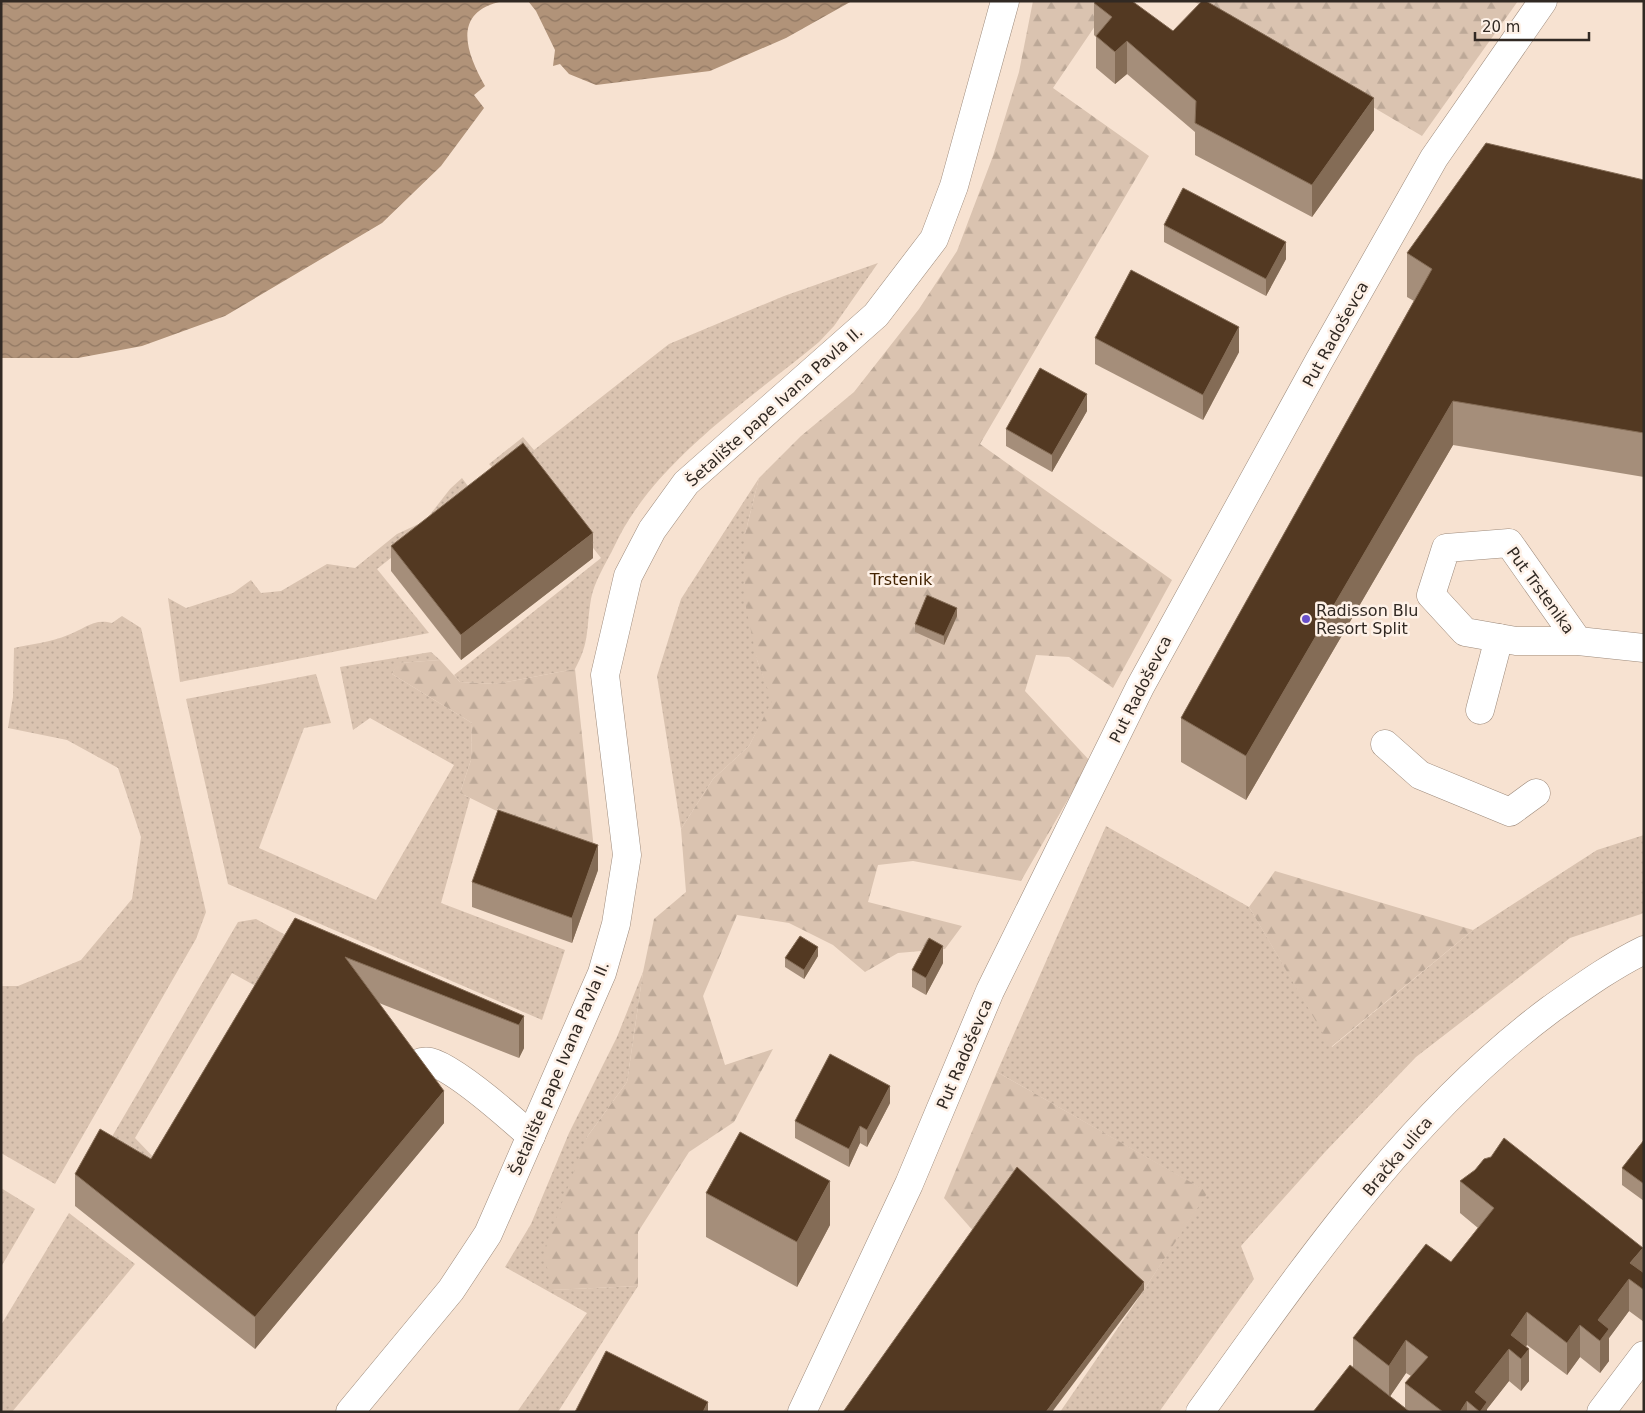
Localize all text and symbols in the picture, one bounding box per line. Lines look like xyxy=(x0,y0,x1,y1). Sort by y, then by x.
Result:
scale bar xyxy=(1475,10,1589,42)
text: 20 m xyxy=(1482,18,1520,36)
street label: Put Radoševca xyxy=(1299,278,1372,390)
street label: Šetalište pape Ivana Pavla II. xyxy=(682,322,866,491)
street label: Put Trstenika xyxy=(1503,543,1578,637)
park label: Trstenik xyxy=(869,570,933,589)
place label: Radisson Blu Resort Split xyxy=(1316,601,1418,638)
marker: Radisson Blu Resort Split xyxy=(1300,613,1312,625)
street label: Put Radoševca xyxy=(1105,633,1176,746)
street label: Šetalište pape Ivana Pavla II. xyxy=(506,958,613,1178)
street label: Put Radoševca xyxy=(933,996,996,1112)
street label: Bračka ulica xyxy=(1359,1113,1436,1200)

